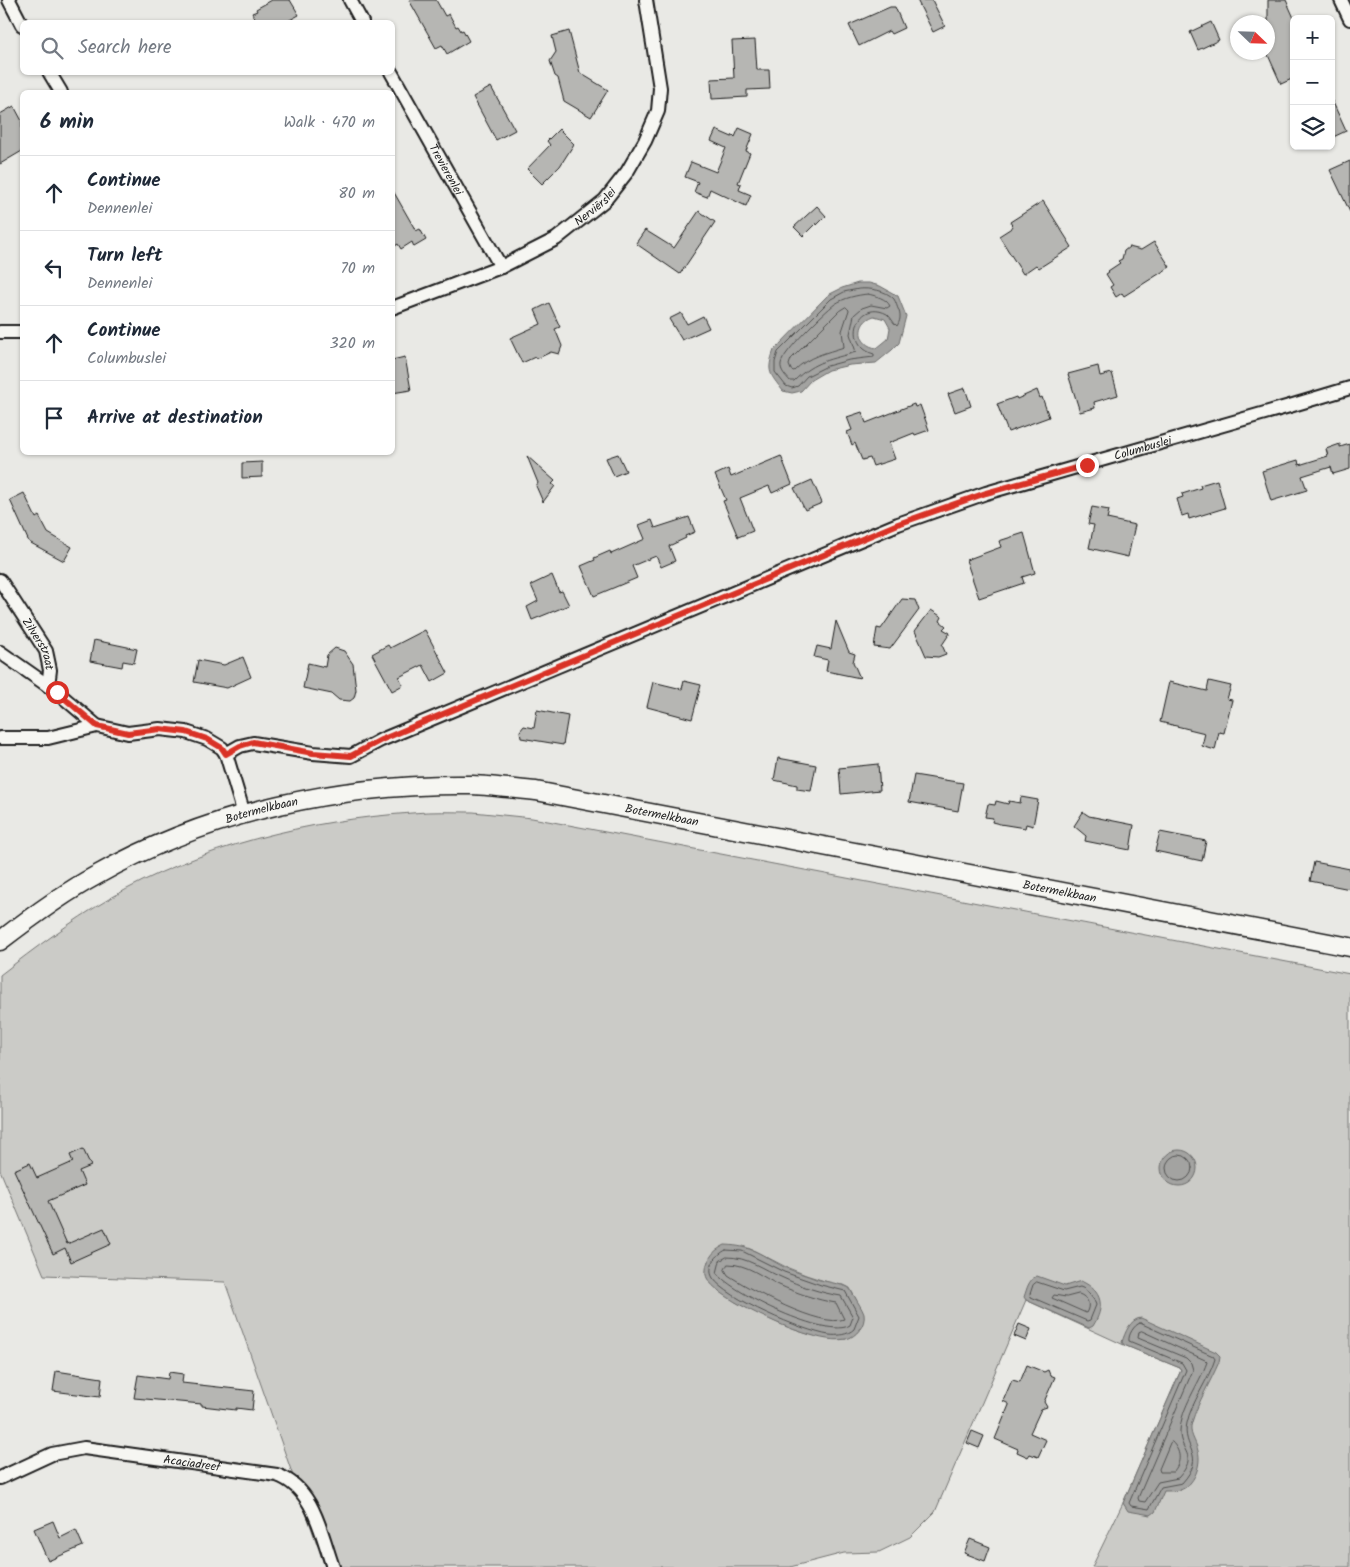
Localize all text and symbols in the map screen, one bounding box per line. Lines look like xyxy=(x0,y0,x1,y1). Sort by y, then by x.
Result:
north arrow xyxy=(1230,15,1275,60)
map controls xyxy=(1290,15,1335,150)
button: + xyxy=(1290,15,1335,60)
search box xyxy=(20,20,395,75)
text: Search here xyxy=(78,33,172,63)
icon: search xyxy=(38,34,66,62)
button: − xyxy=(1290,60,1335,105)
button: layers xyxy=(1290,105,1335,150)
text: 6 min xyxy=(40,106,94,139)
text: Walk · 470 m xyxy=(284,110,375,135)
street label: Trevierenlei xyxy=(424,141,468,200)
text: Continue xyxy=(87,166,160,196)
icon: ahead xyxy=(40,179,68,207)
text: 80 m xyxy=(338,181,375,206)
street label: Nerviërslei xyxy=(570,183,622,231)
text: Dennenlei xyxy=(87,196,152,221)
text: Turn left xyxy=(87,241,162,271)
icon: left xyxy=(40,254,68,282)
text: 70 m xyxy=(340,256,375,281)
text: Dennenlei xyxy=(87,271,152,296)
text: Continue xyxy=(87,316,160,346)
icon: ahead xyxy=(40,329,68,357)
text: 320 m xyxy=(329,331,375,356)
text: Columbuslei xyxy=(87,346,166,371)
text: Arrive at destination xyxy=(87,403,263,433)
icon: arrive xyxy=(40,404,68,432)
street label: Columbuslei xyxy=(1112,431,1175,466)
route end xyxy=(1076,454,1099,477)
street label: Zilverstraat xyxy=(17,614,59,672)
route start xyxy=(46,681,69,704)
street label: Botermelkbaan xyxy=(223,792,300,829)
street label: Botermelkbaan xyxy=(623,799,700,832)
street label: Botermelkbaan xyxy=(1021,875,1098,908)
street label: Acaciadreef xyxy=(162,1450,223,1477)

